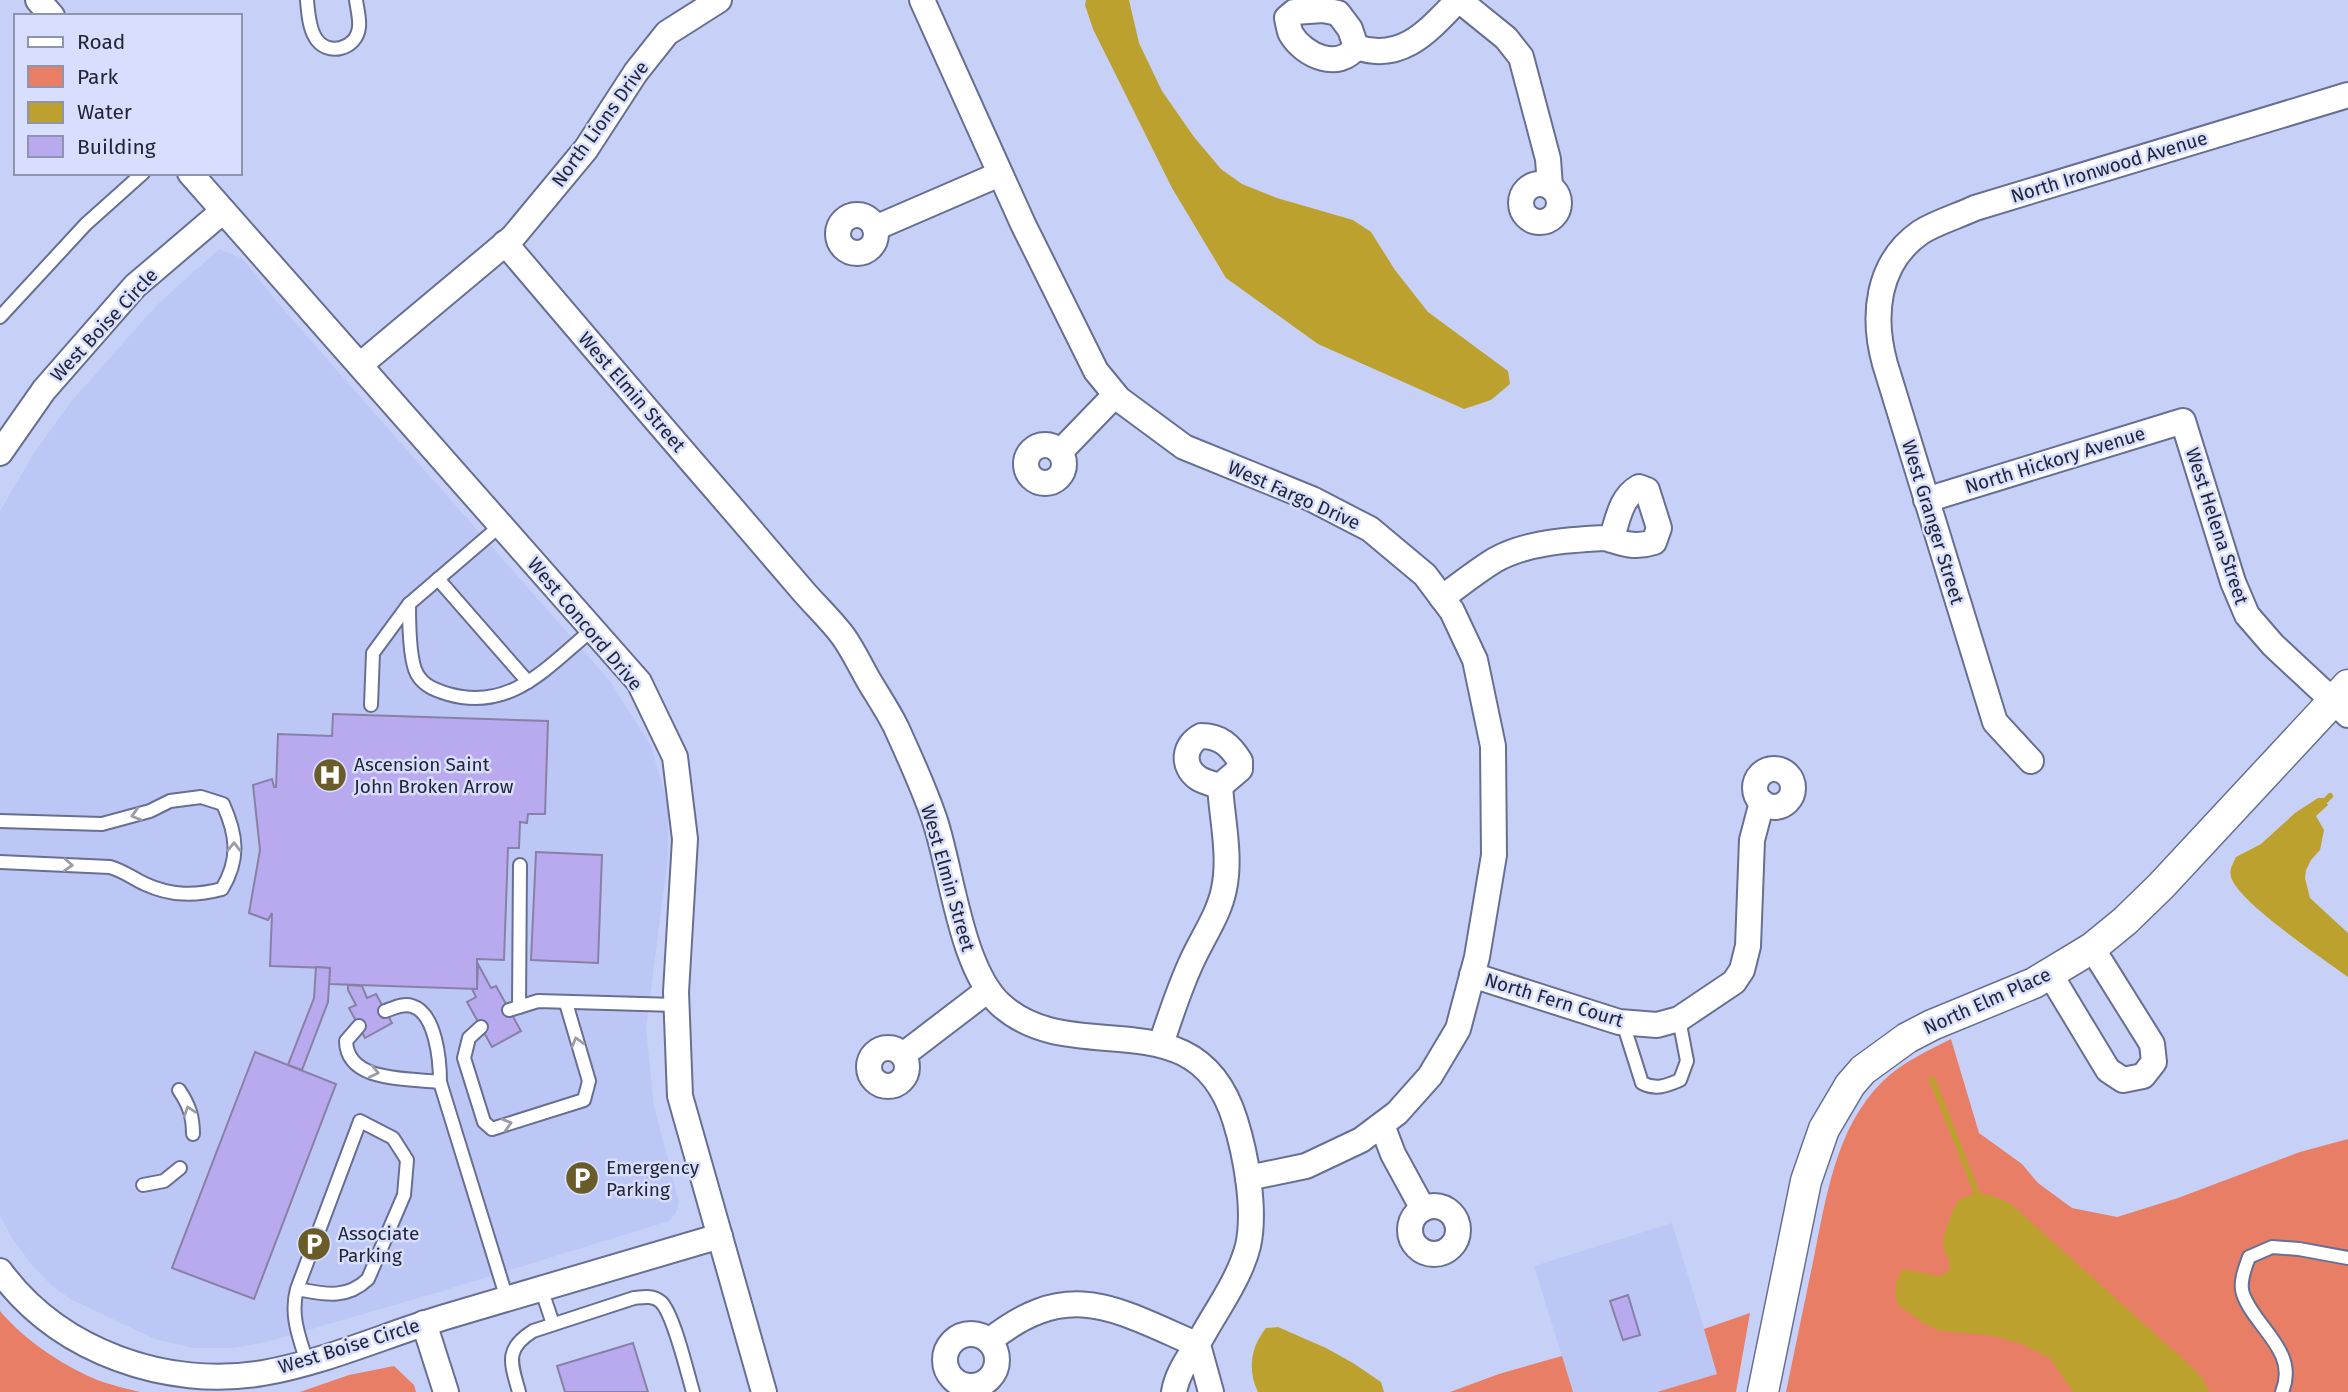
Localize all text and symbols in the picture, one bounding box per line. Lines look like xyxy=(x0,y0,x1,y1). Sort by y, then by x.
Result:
legend xyxy=(14,14,242,175)
text: Road xyxy=(77,29,125,55)
street label: North Lions Drive xyxy=(547,57,653,191)
text: Park xyxy=(77,64,119,90)
text: Water xyxy=(77,99,132,125)
street label: North Ironwood Avenue xyxy=(2008,126,2210,208)
text: Building xyxy=(77,134,156,160)
street label: West Boise Circle xyxy=(46,264,162,386)
street label: West Elmin Street xyxy=(574,327,690,457)
street label: North Hickory Avenue xyxy=(1962,422,2148,498)
street label: West Granger Street xyxy=(1897,437,1969,607)
street label: West Helena Street xyxy=(2181,445,2253,608)
street label: West Fargo Drive xyxy=(1224,456,1364,534)
street label: West Concord Drive xyxy=(523,553,647,695)
place label: Ascension Saint John Broken Arrow xyxy=(354,753,514,798)
hospital icon: Ascension Saint John Broken Arrow xyxy=(311,756,349,794)
street label: West Elmin Street xyxy=(916,802,980,954)
one-way arrow xyxy=(131,807,143,821)
one-way arrow xyxy=(226,841,242,852)
one-way arrow xyxy=(63,858,74,873)
street label: North Elm Place xyxy=(1920,963,2054,1039)
street label: North Fern Court xyxy=(1482,968,1626,1032)
one-way arrow xyxy=(571,1036,586,1048)
one-way arrow xyxy=(368,1064,380,1078)
one-way arrow xyxy=(183,1106,197,1118)
one-way arrow xyxy=(501,1118,513,1133)
place label: Emergency Parking xyxy=(606,1156,700,1201)
parking icon: Emergency Parking xyxy=(563,1159,601,1197)
place label: Associate Parking xyxy=(338,1222,419,1267)
parking icon: Associate Parking xyxy=(295,1225,333,1263)
street label: West Boise Circle xyxy=(276,1314,422,1378)

